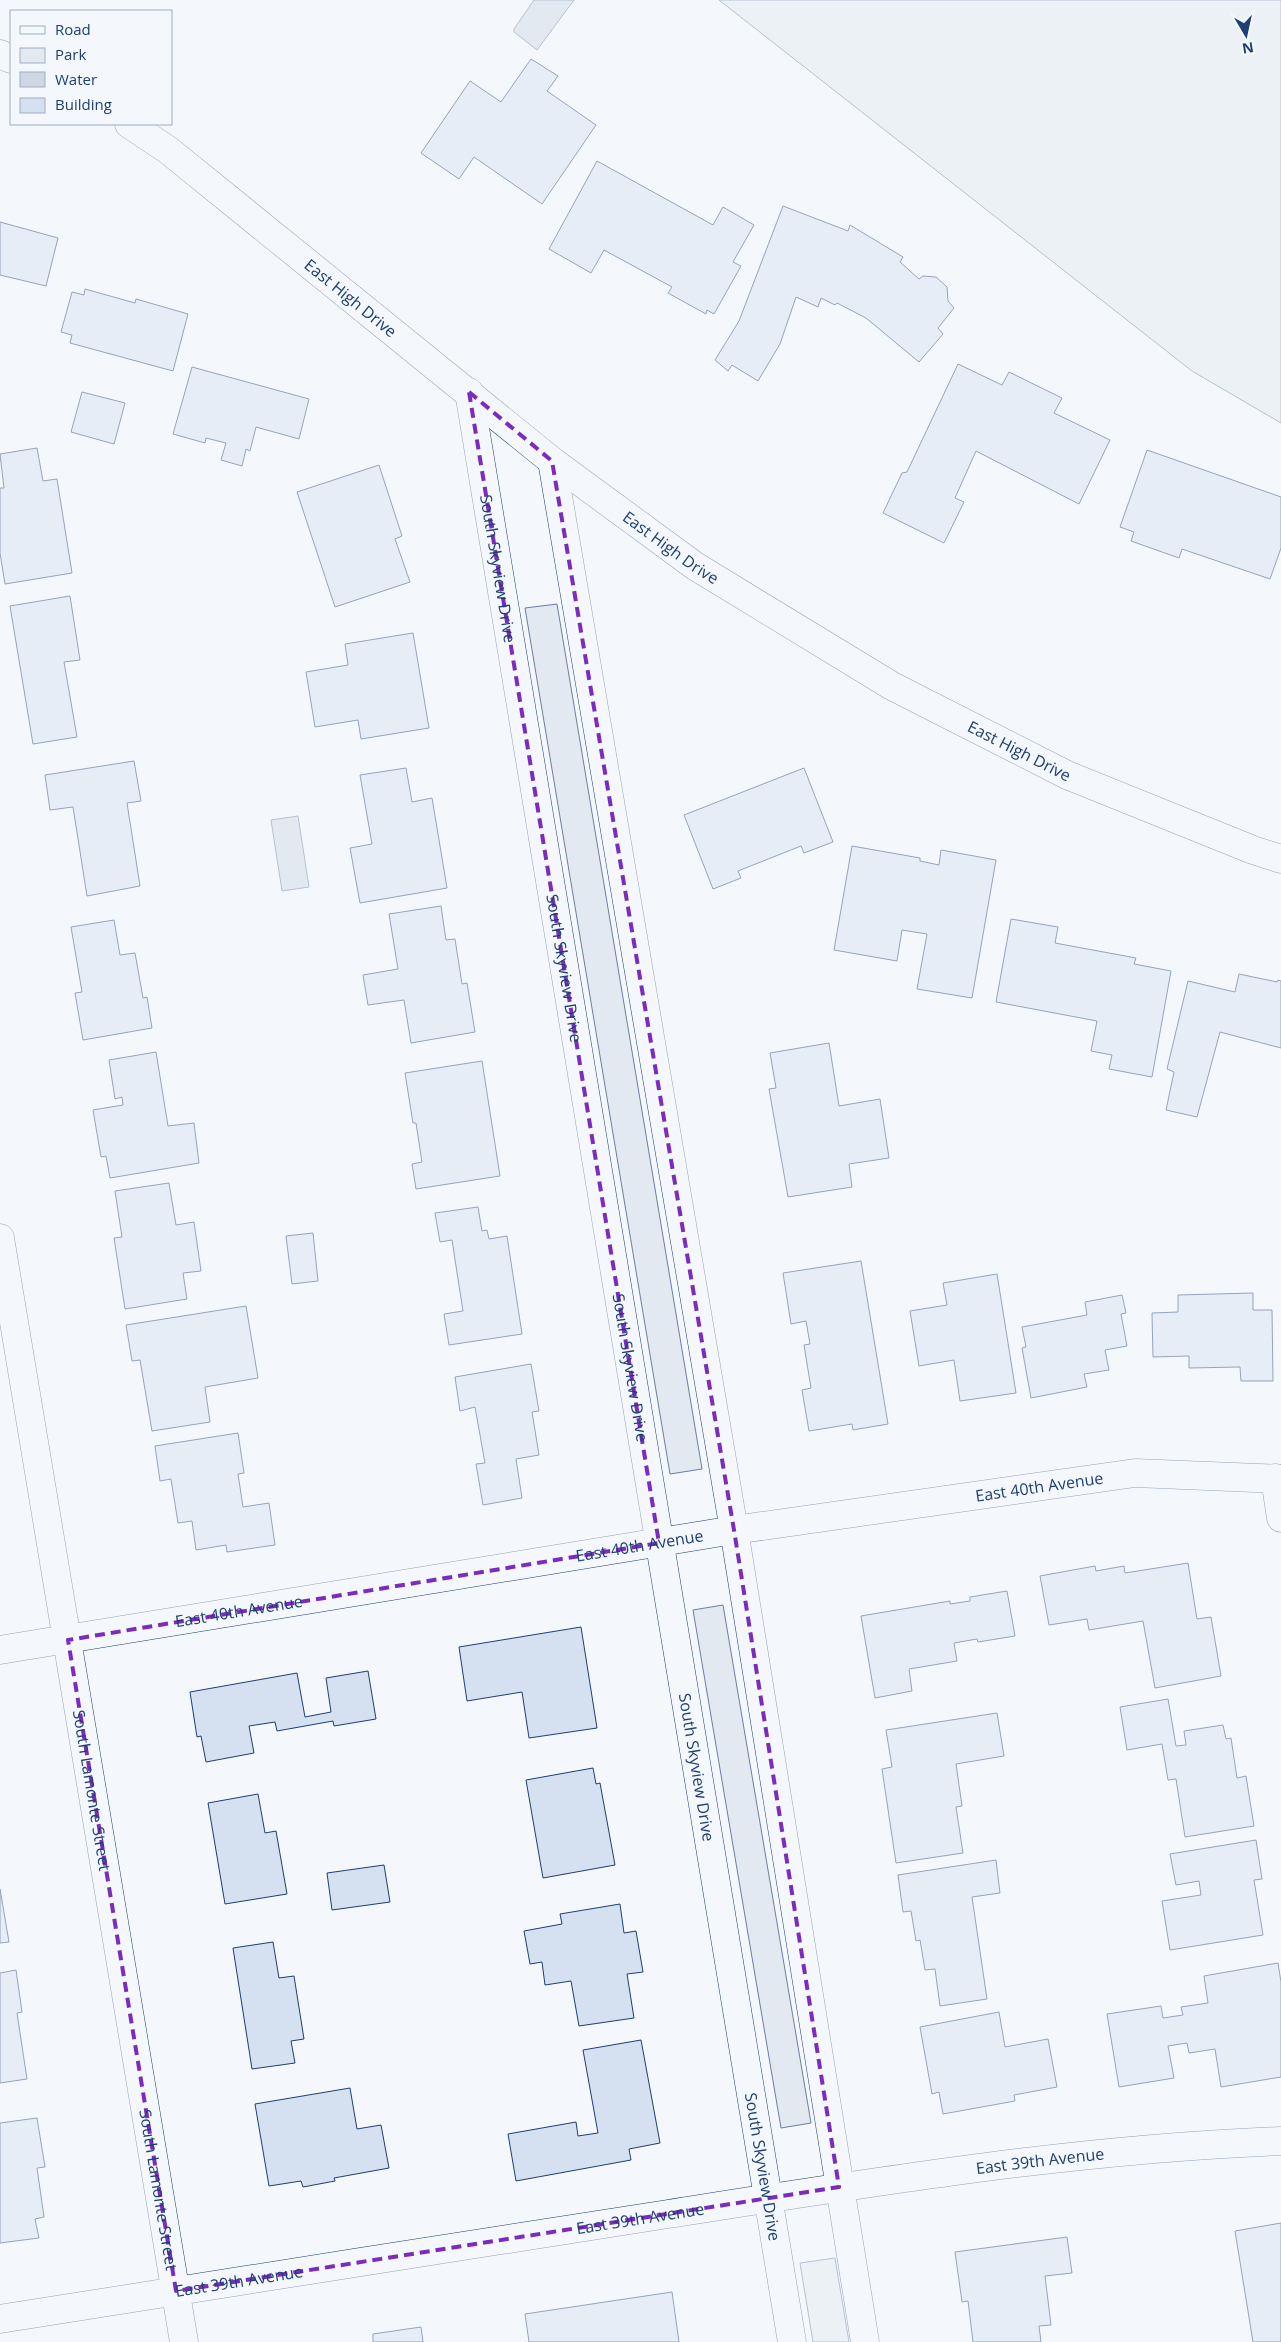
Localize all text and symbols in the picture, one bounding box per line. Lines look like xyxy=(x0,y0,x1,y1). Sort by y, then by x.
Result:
legend xyxy=(10,10,172,125)
north arrow xyxy=(1221,10,1271,60)
text: Road xyxy=(55,19,91,39)
text: N xyxy=(1241,38,1255,59)
text: Park xyxy=(55,44,86,64)
text: Water xyxy=(55,69,97,89)
text: Building xyxy=(55,94,112,114)
street label: East High Drive xyxy=(300,254,402,342)
street label: South Skyview Drive xyxy=(475,493,521,644)
street label: East High Drive xyxy=(618,506,723,589)
street label: East High Drive xyxy=(964,715,1075,786)
street label: South Skyview Drive xyxy=(541,892,588,1044)
street label: South Skyview Drive xyxy=(608,1292,654,1443)
street label: East 40th Avenue xyxy=(974,1467,1105,1507)
street label: East 40th Avenue xyxy=(574,1524,705,1567)
street label: East 40th Avenue xyxy=(173,1590,304,1632)
street label: South Skyview Drive xyxy=(674,1692,720,1843)
street label: South Lamonte Street xyxy=(68,1708,116,1873)
street label: South Skyview Drive xyxy=(740,2091,786,2243)
street label: South Lamonte Street xyxy=(134,2108,183,2272)
street label: East 39th Avenue xyxy=(975,2143,1105,2179)
street label: East 39th Avenue xyxy=(575,2197,706,2239)
street label: East 39th Avenue xyxy=(174,2260,304,2302)

